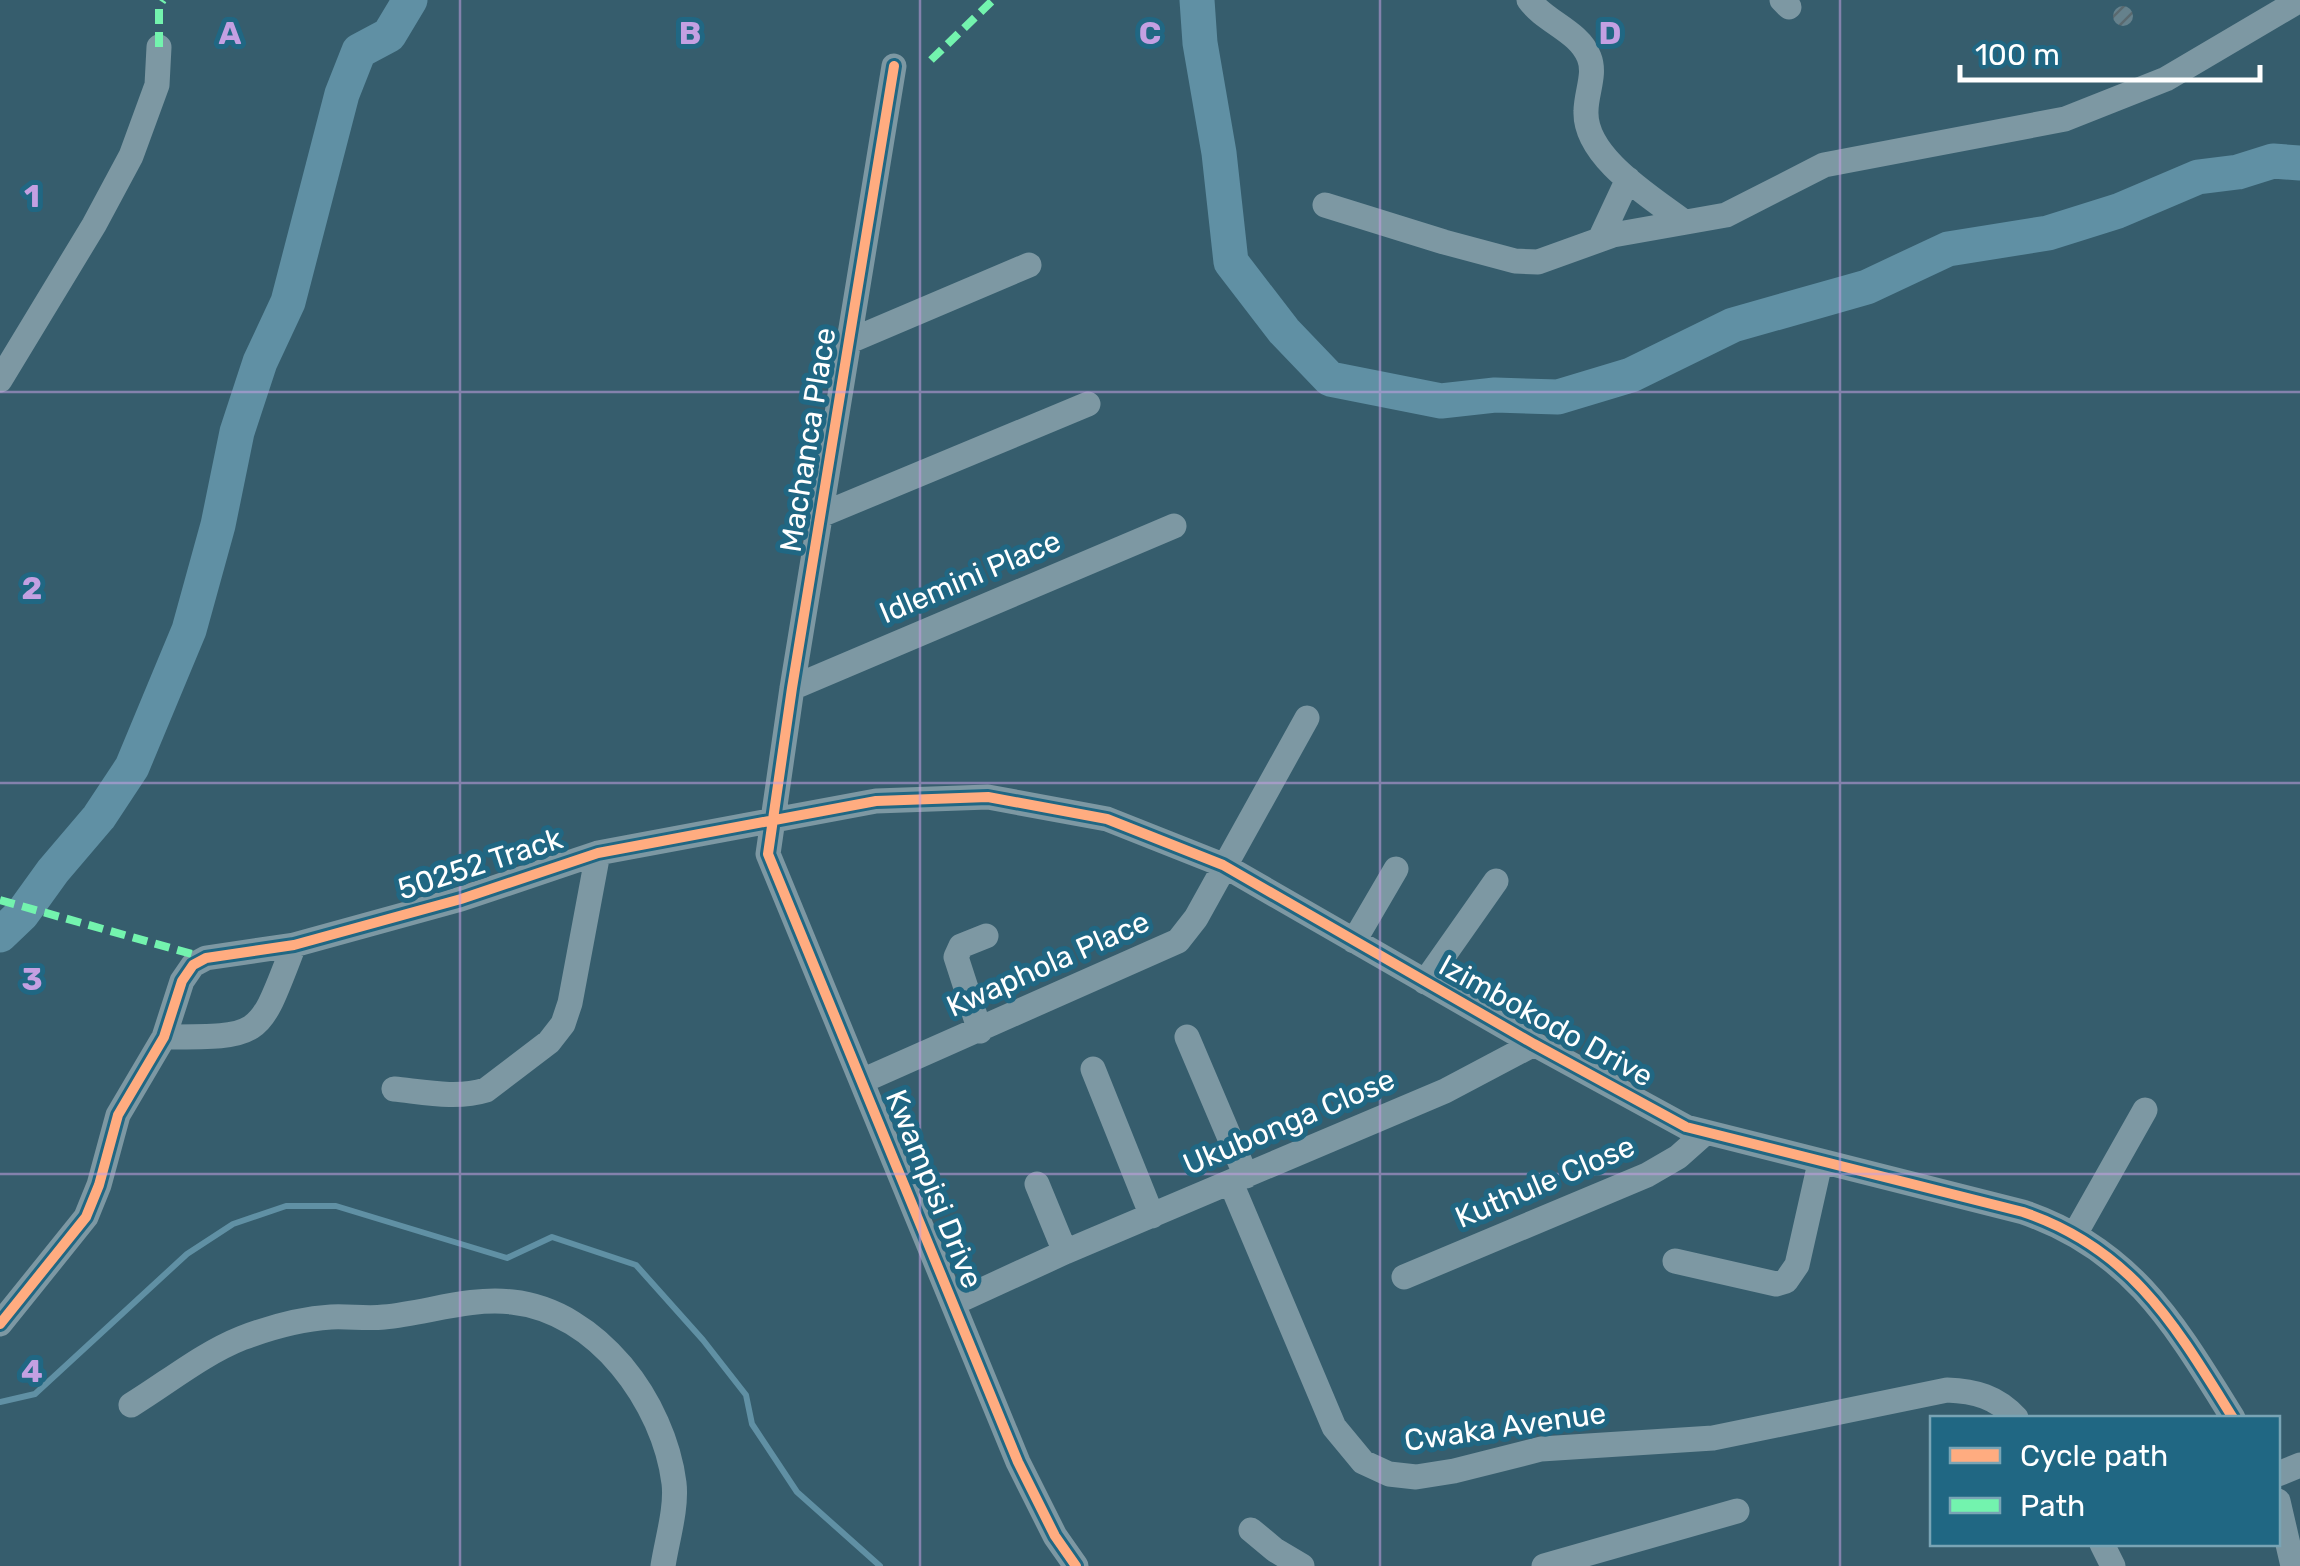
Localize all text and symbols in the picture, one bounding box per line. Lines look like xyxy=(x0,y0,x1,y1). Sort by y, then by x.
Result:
text: A xyxy=(219,14,242,52)
text: B xyxy=(679,14,701,52)
text: C xyxy=(1139,14,1161,52)
text: D xyxy=(1599,14,1621,52)
scale bar xyxy=(1960,20,2260,82)
text: 100 m xyxy=(1975,37,2060,73)
text: 1 xyxy=(24,177,40,215)
street label: Machanca Place xyxy=(772,325,844,555)
street label: Idlemini Place xyxy=(874,523,1066,631)
text: 2 xyxy=(22,569,42,607)
street label: 50252 Track xyxy=(393,820,567,908)
street label: Kwaphola Place xyxy=(941,903,1155,1025)
street label: Izimbokodo Drive xyxy=(1433,947,1659,1095)
text: 3 xyxy=(21,960,43,998)
street label: Ukubonga Close xyxy=(1178,1061,1400,1183)
street label: Kwampisi Drive xyxy=(878,1085,990,1293)
street label: Kuthule Close xyxy=(1450,1128,1640,1236)
text: 4 xyxy=(21,1352,43,1390)
street label: Cwaka Avenue xyxy=(1402,1395,1608,1459)
legend xyxy=(1930,1416,2280,1546)
text: Cycle path xyxy=(2020,1438,2168,1474)
text: Path xyxy=(2020,1488,2085,1524)

